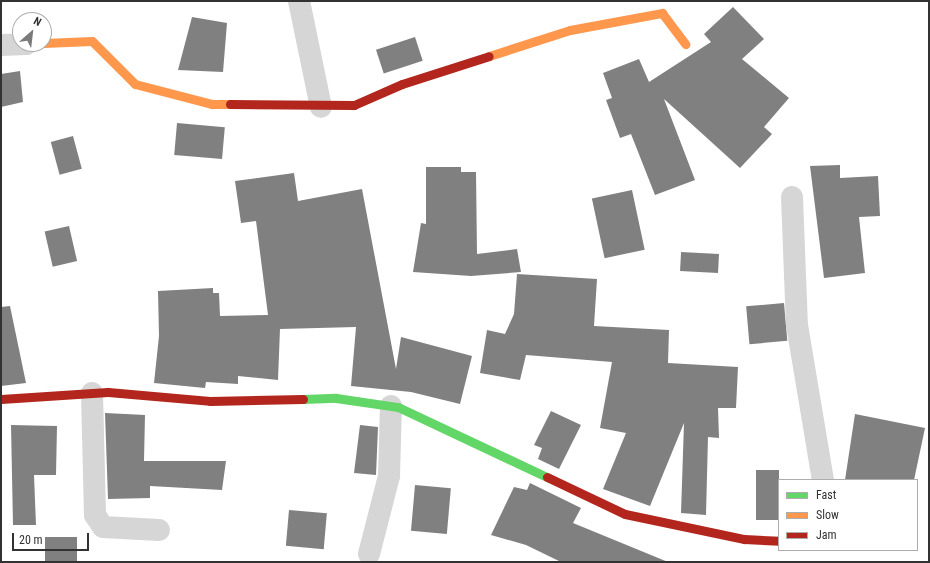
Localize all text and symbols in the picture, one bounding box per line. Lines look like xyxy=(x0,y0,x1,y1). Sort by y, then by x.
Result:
north arrow xyxy=(12,12,52,52)
text: N xyxy=(31,15,43,29)
legend xyxy=(778,479,918,551)
text: Fast xyxy=(816,488,836,502)
text: Slow xyxy=(816,508,839,522)
scale bar xyxy=(14,525,91,551)
text: Jam xyxy=(816,528,837,542)
text: 20 m xyxy=(19,533,43,547)

